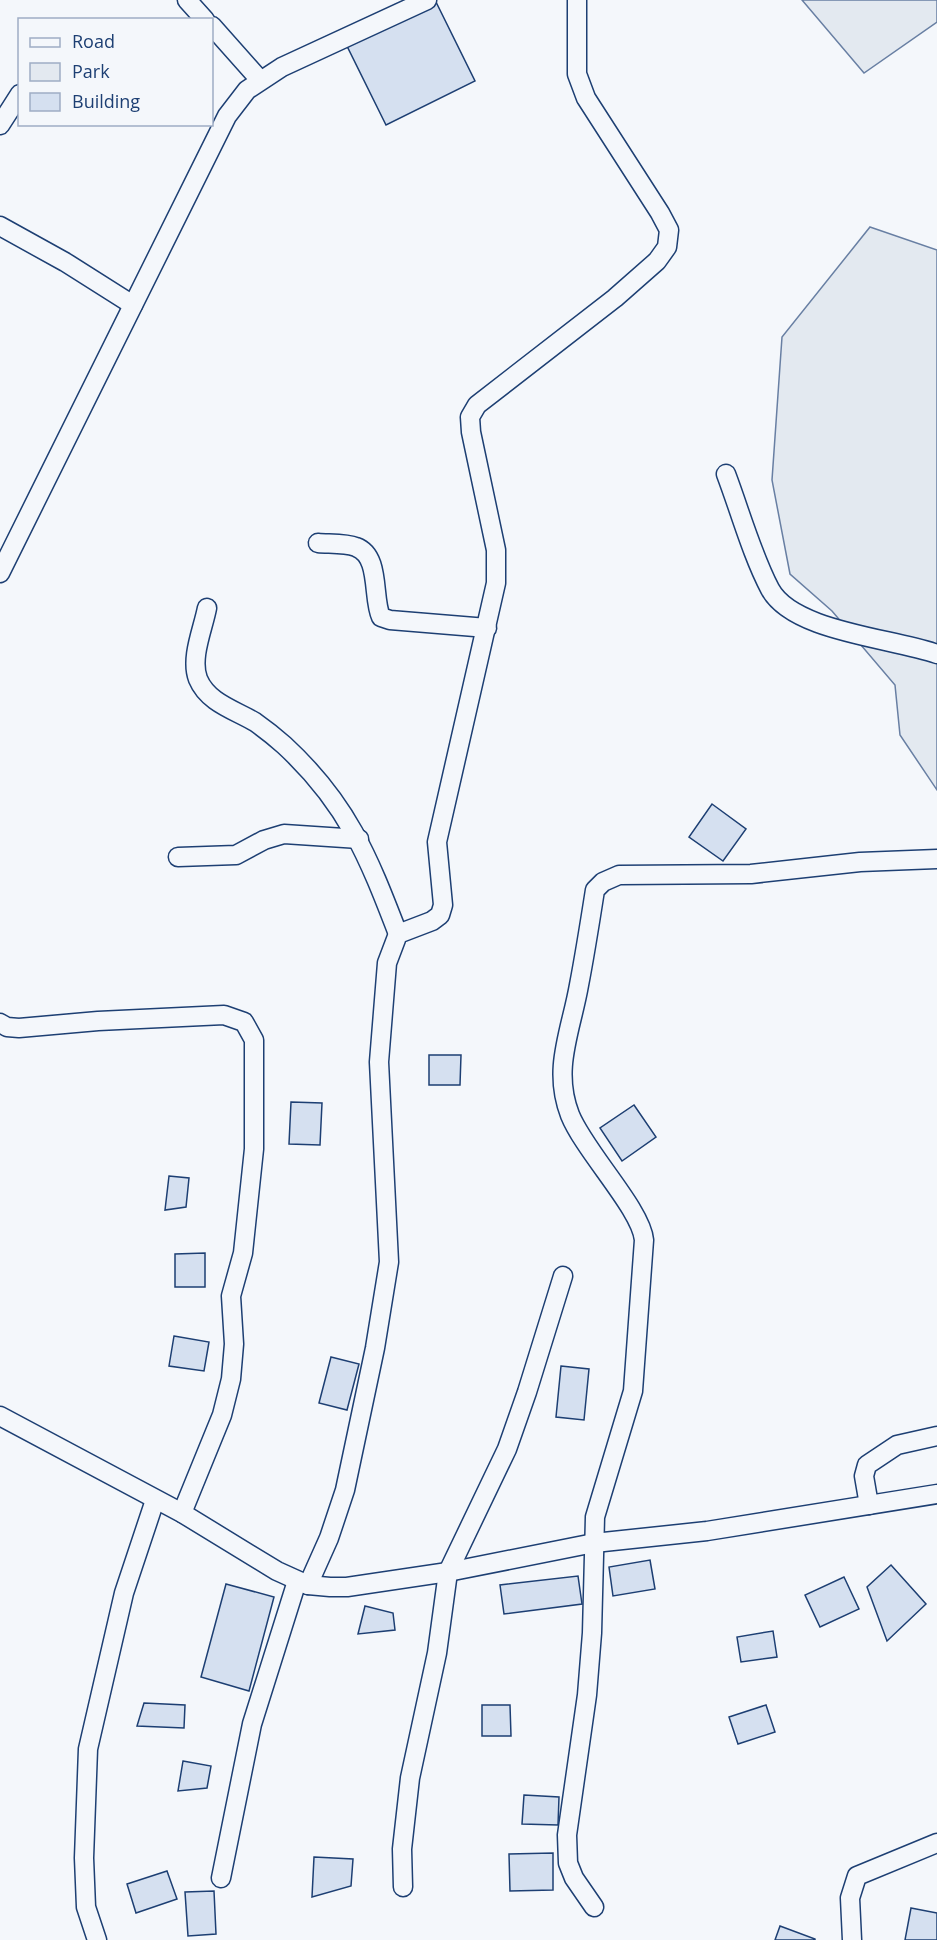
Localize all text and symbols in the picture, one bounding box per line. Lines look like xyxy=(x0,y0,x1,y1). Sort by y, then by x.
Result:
legend xyxy=(18,18,213,126)
text: Road xyxy=(72,29,115,53)
text: Park xyxy=(72,59,110,83)
text: Building xyxy=(72,89,140,113)

